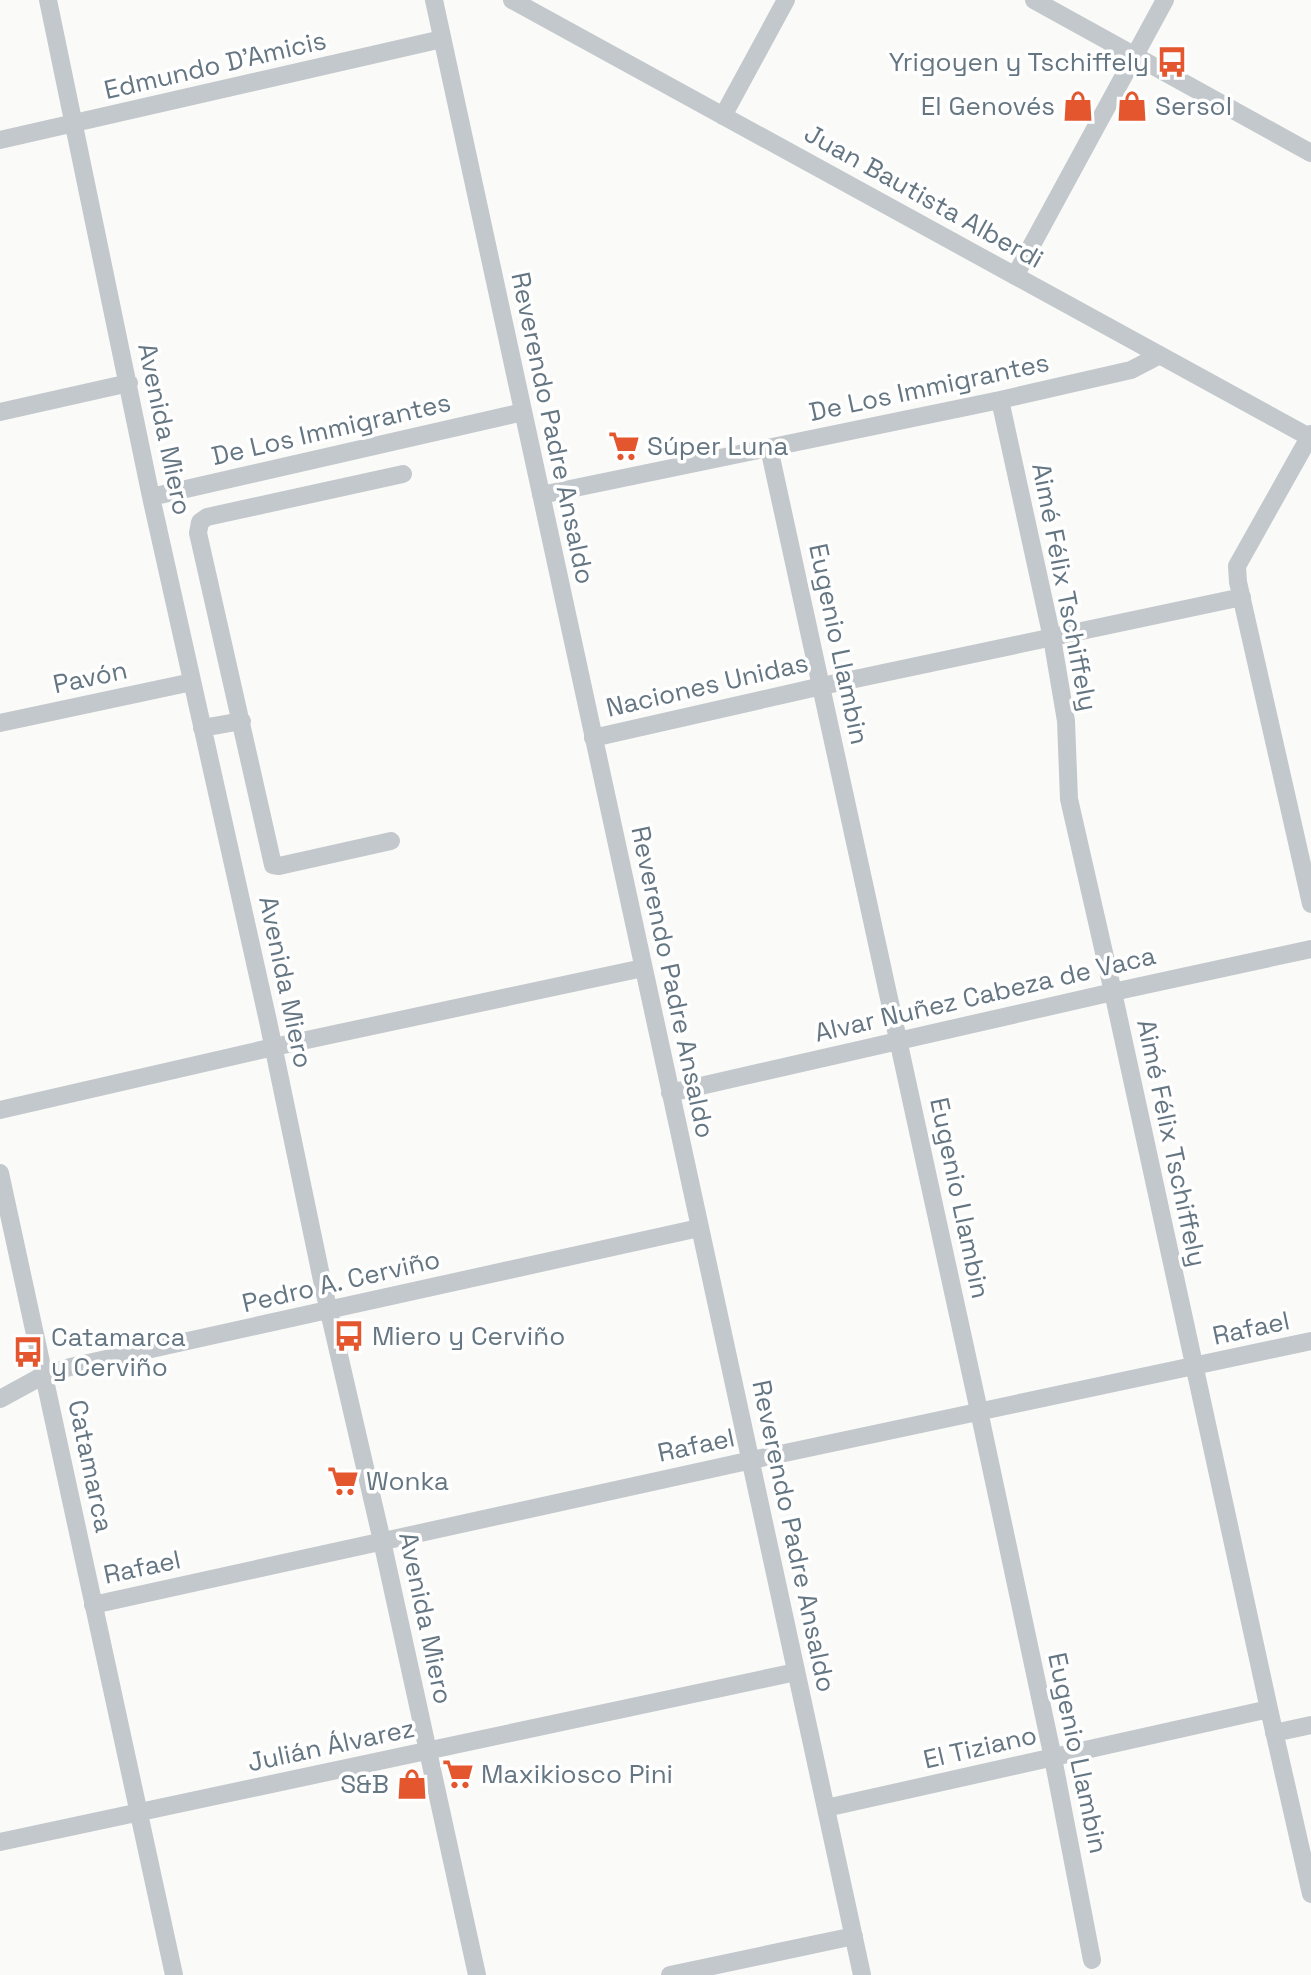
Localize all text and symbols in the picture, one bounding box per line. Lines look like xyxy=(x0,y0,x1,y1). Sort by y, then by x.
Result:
street label: Edmundo D'Amicis xyxy=(101,23,329,107)
place label: Yrigoyen y Tschiffely xyxy=(889,45,1149,79)
bus stop icon: Yrigoyen y Tschiffely xyxy=(1155,45,1189,79)
place label: El Genovés xyxy=(921,89,1055,123)
shop icon: El Genovés xyxy=(1061,89,1095,123)
shop icon: Sersol xyxy=(1115,89,1149,123)
place label: Sersol xyxy=(1155,89,1232,123)
street label: Juan Bautista Alberdi xyxy=(798,116,1050,276)
street label: Reverendo Padre Ansaldo xyxy=(503,269,603,587)
street label: Avenida Miero xyxy=(130,340,200,518)
street label: De Los Immigrantes xyxy=(806,345,1052,429)
street label: De Los Immigrantes xyxy=(208,385,454,473)
supermarket icon: Súper Luna xyxy=(607,429,641,463)
place label: Súper Luna xyxy=(647,429,788,463)
street label: Aimé Félix Tschiffely xyxy=(1024,460,1106,714)
street label: Eugenio Llambin xyxy=(801,540,877,748)
street label: Naciones Unidas xyxy=(603,645,811,725)
street label: Pavón xyxy=(50,653,130,701)
street label: Reverendo Padre Ansaldo xyxy=(623,823,723,1141)
street label: Avenida Miero xyxy=(251,893,321,1071)
street label: Alvar Nuñez Cabeza de Vaca xyxy=(811,938,1159,1050)
street label: Aimé Félix Tschiffely xyxy=(1129,1016,1215,1270)
street label: Eugenio Llambin xyxy=(922,1094,998,1302)
street label: Pedro A. Cerviño xyxy=(239,1242,443,1320)
street label: Rafael xyxy=(1209,1303,1293,1353)
bus stop icon: Miero y Cerviño xyxy=(332,1319,366,1353)
place label: Miero y Cerviño xyxy=(372,1319,565,1353)
place label: Catamarca y Cerviño xyxy=(51,1320,186,1384)
bus stop icon: Catamarca y Cerviño xyxy=(11,1335,45,1369)
street label: Reverendo Padre Ansaldo xyxy=(744,1377,844,1695)
street label: Catamarca xyxy=(60,1397,122,1536)
street label: Rafael xyxy=(654,1420,738,1470)
supermarket icon: Wonka xyxy=(326,1464,360,1498)
place label: Wonka xyxy=(366,1464,449,1498)
street label: Avenida Miero xyxy=(391,1529,461,1707)
street label: Rafael xyxy=(100,1542,184,1592)
street label: Eugenio Llambin xyxy=(1040,1649,1116,1857)
street label: Julián Álvarez xyxy=(244,1711,418,1779)
street label: El Tiziano xyxy=(920,1717,1040,1777)
supermarket icon: Maxikiosco Pini xyxy=(441,1757,475,1791)
place label: Maxikiosco Pini xyxy=(481,1757,673,1791)
place label: S&B xyxy=(340,1767,389,1801)
shop icon: S&B xyxy=(395,1767,429,1801)

